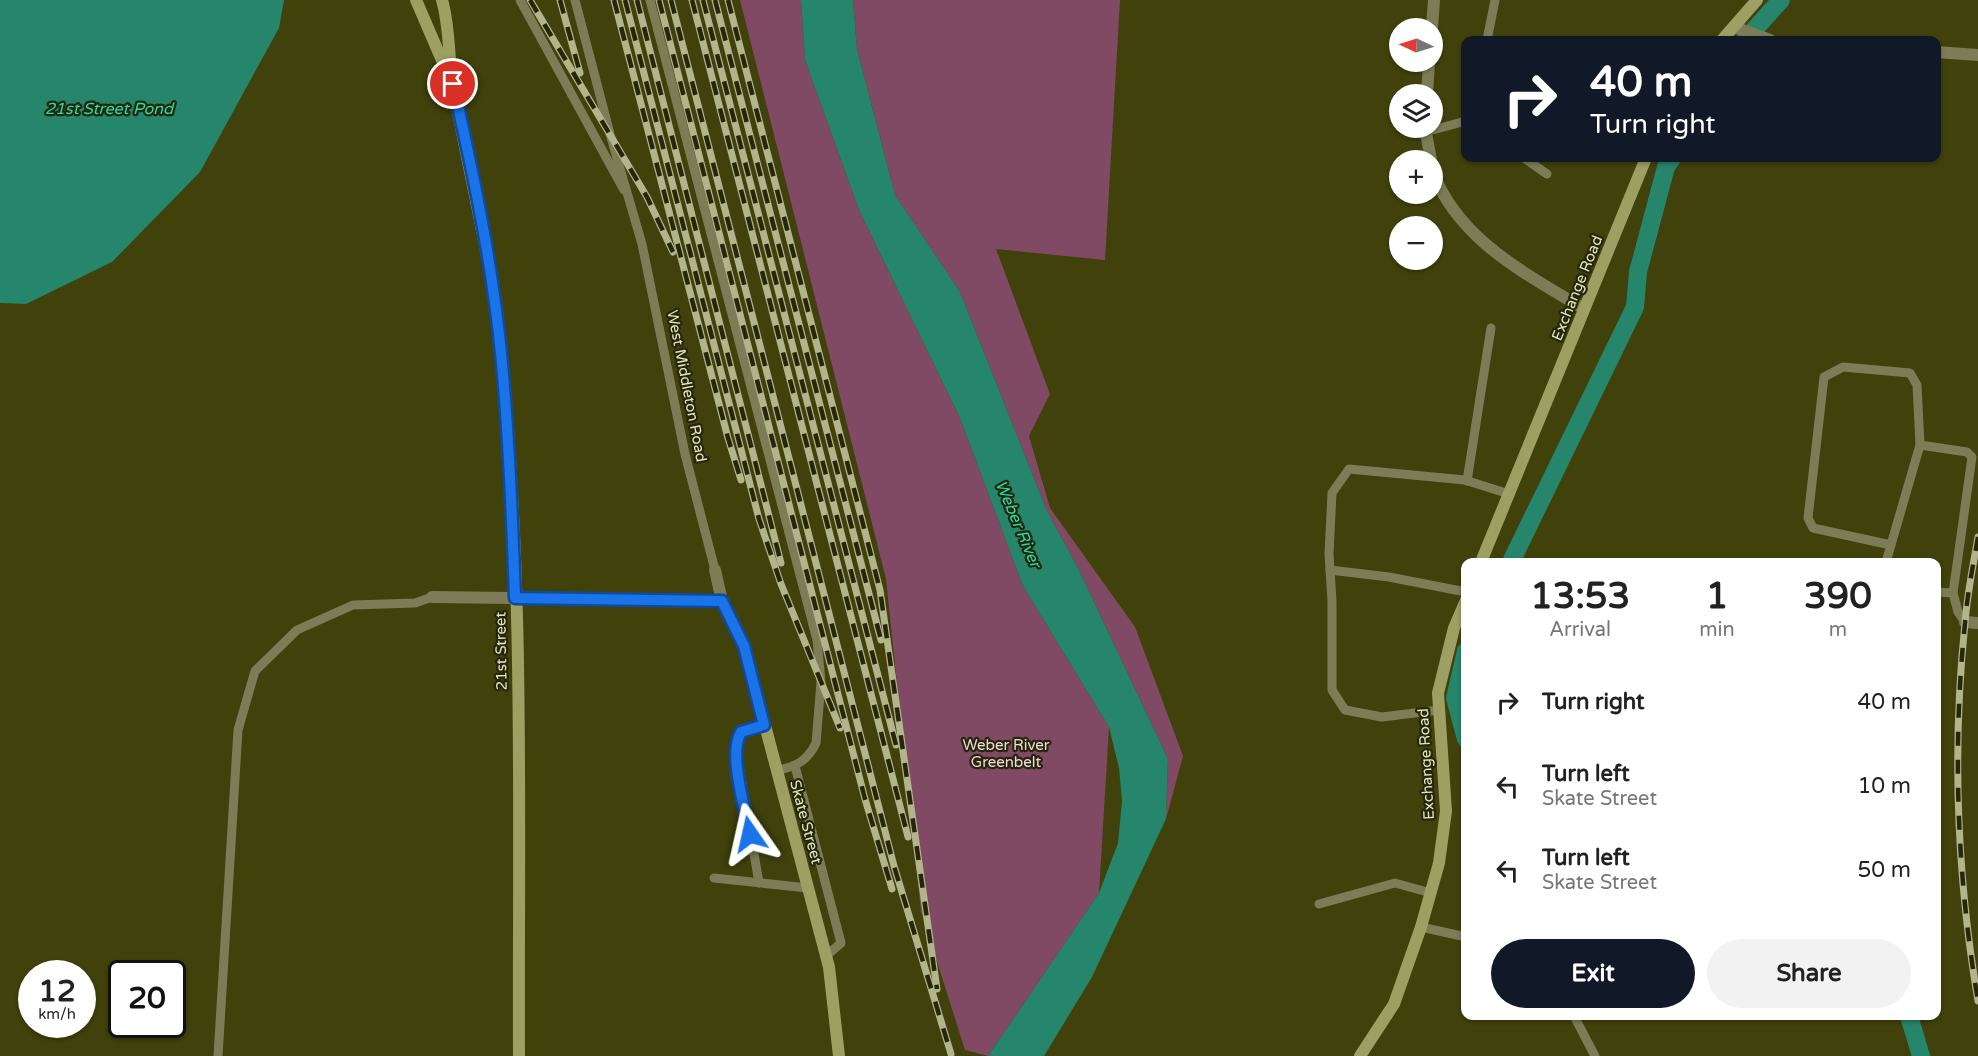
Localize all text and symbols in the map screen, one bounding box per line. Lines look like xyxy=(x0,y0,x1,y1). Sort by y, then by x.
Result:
north arrow xyxy=(1389,18,1443,72)
map controls xyxy=(1389,18,1443,270)
text: 40 m xyxy=(1590,57,1692,108)
pin xyxy=(427,58,478,109)
icon: right xyxy=(1491,60,1569,138)
icon: arrive xyxy=(436,67,469,100)
button: layers xyxy=(1389,84,1443,138)
water label: 21st Street Pond xyxy=(45,99,175,119)
text: Turn right xyxy=(1590,108,1716,141)
button: + xyxy=(1389,150,1443,204)
button: − xyxy=(1389,216,1443,270)
street label: Exchange Road xyxy=(1548,233,1606,343)
street label: West Middleton Road xyxy=(663,308,711,464)
water label: Weber River xyxy=(991,477,1046,572)
text: 13:53 xyxy=(1530,575,1630,618)
text: 1 xyxy=(1706,575,1728,618)
text: 390 xyxy=(1804,575,1872,618)
street label: 21st Street xyxy=(491,611,511,690)
text: Arrival xyxy=(1549,618,1611,642)
text: min xyxy=(1699,618,1735,642)
text: m xyxy=(1829,618,1847,642)
icon: right xyxy=(1491,686,1524,719)
text: Turn right xyxy=(1542,689,1644,715)
text: 40 m xyxy=(1857,689,1911,715)
street label: Exchange Road xyxy=(1414,708,1438,820)
park label: Weber River Greenbelt xyxy=(962,736,1050,771)
text: Turn left xyxy=(1542,761,1630,787)
icon: left xyxy=(1491,770,1524,803)
text: 10 m xyxy=(1857,773,1911,799)
street label: Skate Street xyxy=(786,778,826,866)
text: Skate Street xyxy=(1542,787,1657,811)
position arrow xyxy=(718,802,782,866)
text: Turn left xyxy=(1542,845,1630,871)
icon: left xyxy=(1491,854,1524,887)
text: 50 m xyxy=(1857,857,1911,883)
text: Skate Street xyxy=(1542,871,1657,895)
button: Exit xyxy=(1491,939,1695,1008)
button: Share xyxy=(1707,939,1911,1008)
speed limit sign: 20 xyxy=(108,960,186,1038)
text: 12 xyxy=(38,973,76,1010)
text: km/h xyxy=(38,1005,76,1023)

